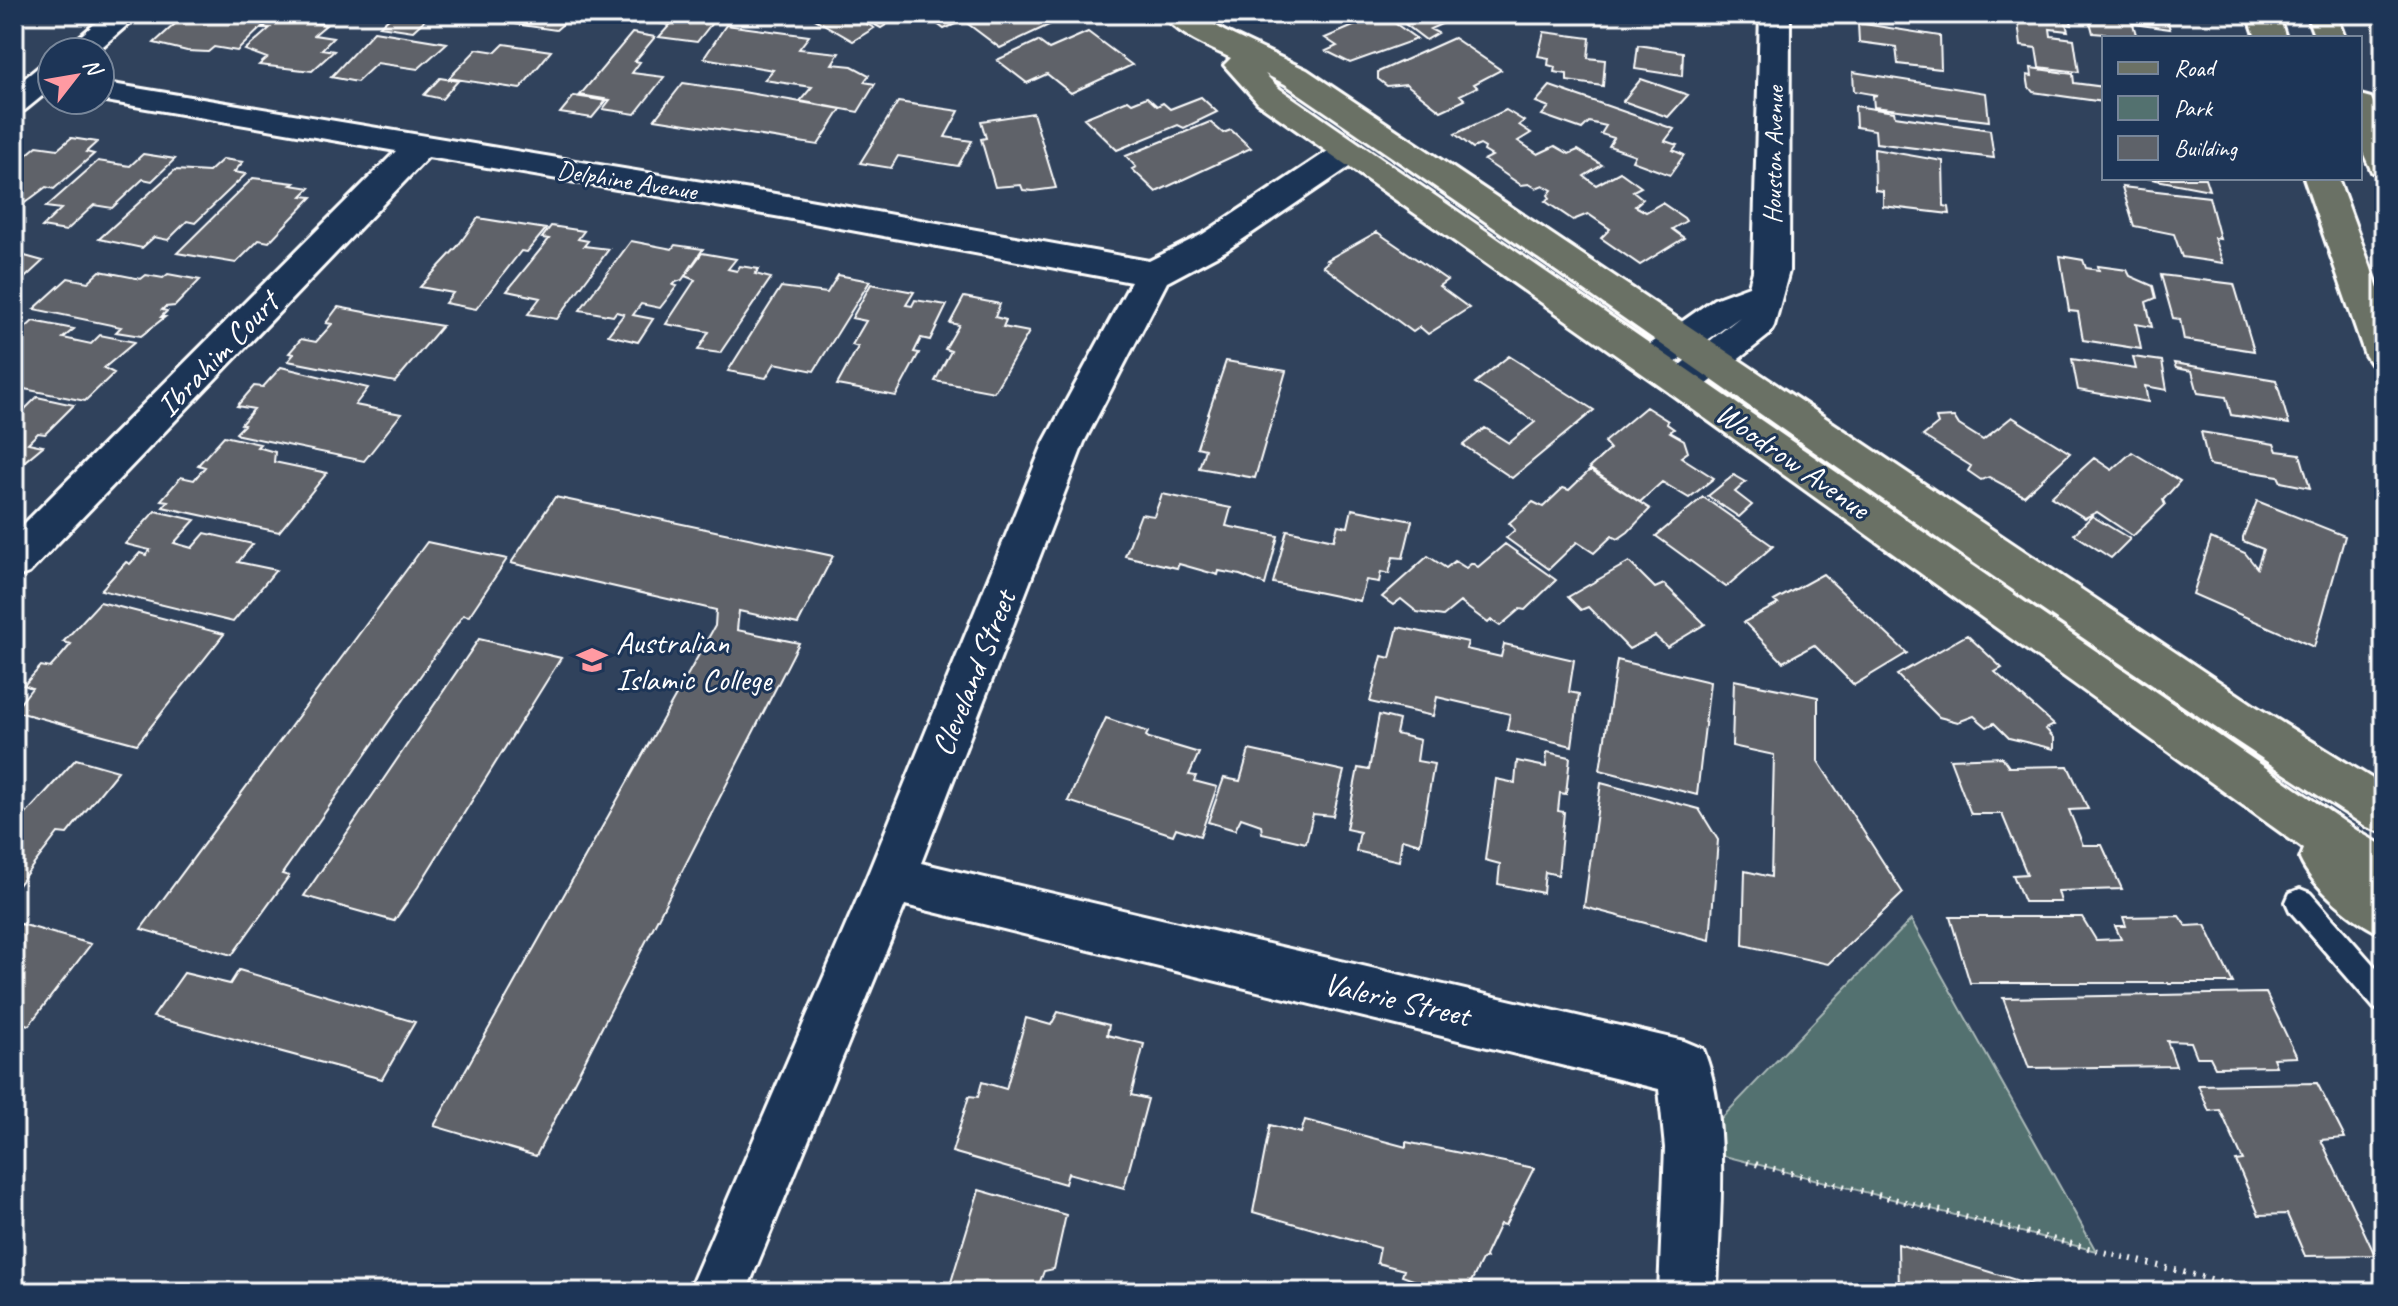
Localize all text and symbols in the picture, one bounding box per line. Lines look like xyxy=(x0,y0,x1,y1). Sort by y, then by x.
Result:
north arrow xyxy=(36,36,116,116)
legend xyxy=(2102,36,2362,180)
text: N xyxy=(77,53,110,82)
text: Road xyxy=(2174,53,2218,83)
street label: Houston Avenue xyxy=(1756,84,1791,224)
text: Park xyxy=(2174,93,2214,123)
text: Building xyxy=(2174,133,2239,163)
street label: Delphine Avenue xyxy=(555,153,701,208)
street label: Ibrahim Court xyxy=(147,280,290,426)
street label: Woodrow Avenue xyxy=(1708,392,1880,530)
street label: Cleveland Street xyxy=(922,582,1026,762)
place label: Australian Islamic College xyxy=(616,622,774,700)
school or university icon: Australian Islamic College xyxy=(575,643,609,677)
street label: Valerie Street xyxy=(1320,963,1477,1037)

